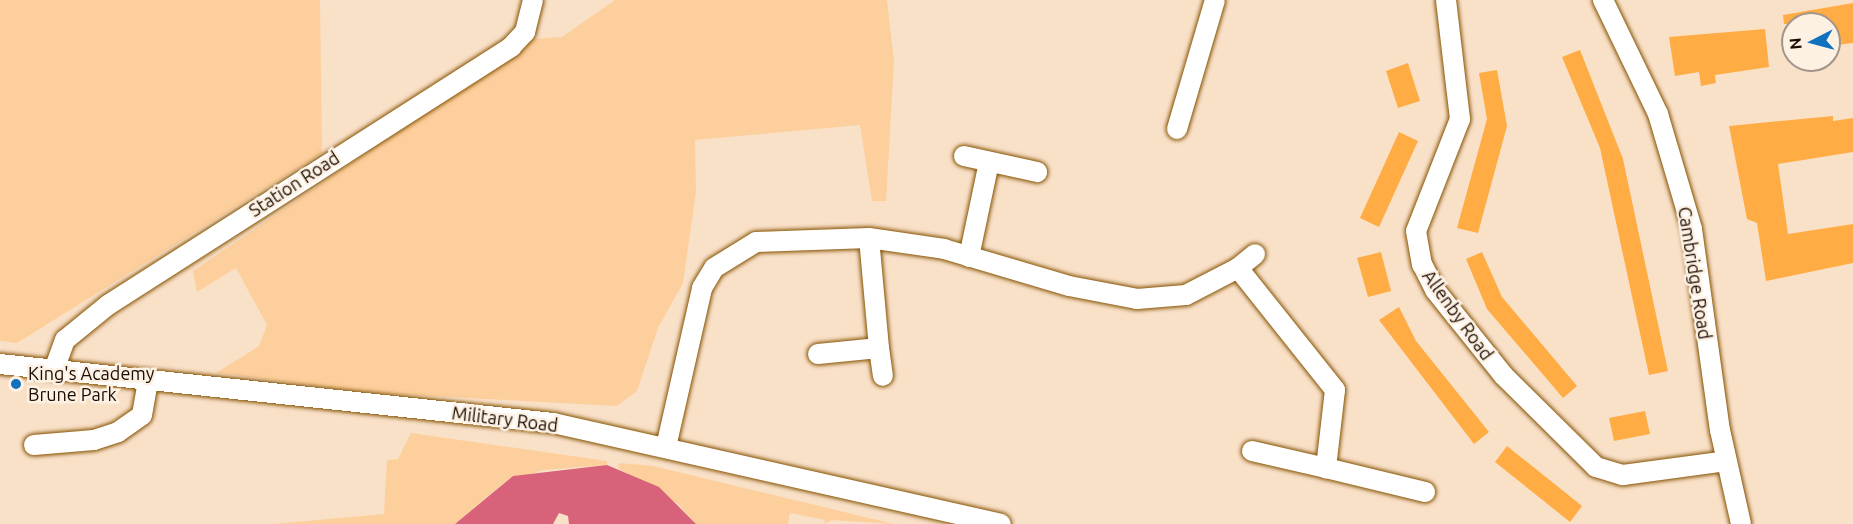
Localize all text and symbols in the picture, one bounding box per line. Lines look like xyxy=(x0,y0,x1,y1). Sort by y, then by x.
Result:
north arrow xyxy=(1781,12,1841,72)
text: N xyxy=(1786,37,1805,51)
street label: Station Road xyxy=(245,147,343,221)
street label: Cambridge Road xyxy=(1674,205,1716,341)
street label: Allenby Road xyxy=(1418,266,1498,364)
place label: King's Academy Brune Park xyxy=(28,363,155,406)
marker: King's Academy Brune Park xyxy=(9,377,23,391)
street label: Military Road xyxy=(451,402,559,436)

